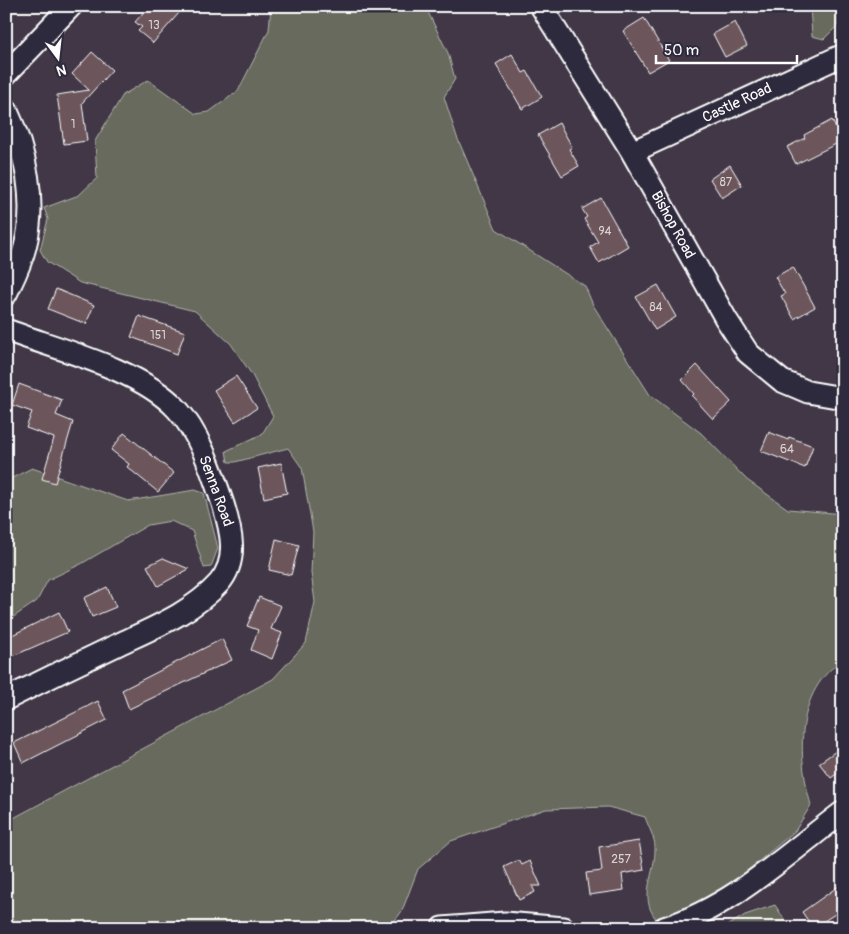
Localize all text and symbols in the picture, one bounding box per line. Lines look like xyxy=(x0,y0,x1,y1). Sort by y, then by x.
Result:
house number: 13 xyxy=(148,18,160,33)
north arrow xyxy=(32,32,82,82)
scale bar xyxy=(656,32,798,64)
text: 50 m xyxy=(664,41,699,60)
text: N xyxy=(54,61,68,80)
street label: Castle Road xyxy=(699,79,775,127)
house number: 1 xyxy=(71,117,75,132)
house number: 87 xyxy=(720,175,733,190)
street label: Bishop Road xyxy=(647,188,699,262)
house number: 94 xyxy=(598,224,612,239)
house number: 84 xyxy=(649,300,663,315)
house number: 151 xyxy=(150,328,166,343)
house number: 64 xyxy=(780,442,794,457)
street label: Senna Road xyxy=(194,453,238,529)
house number: 257 xyxy=(611,852,631,867)

